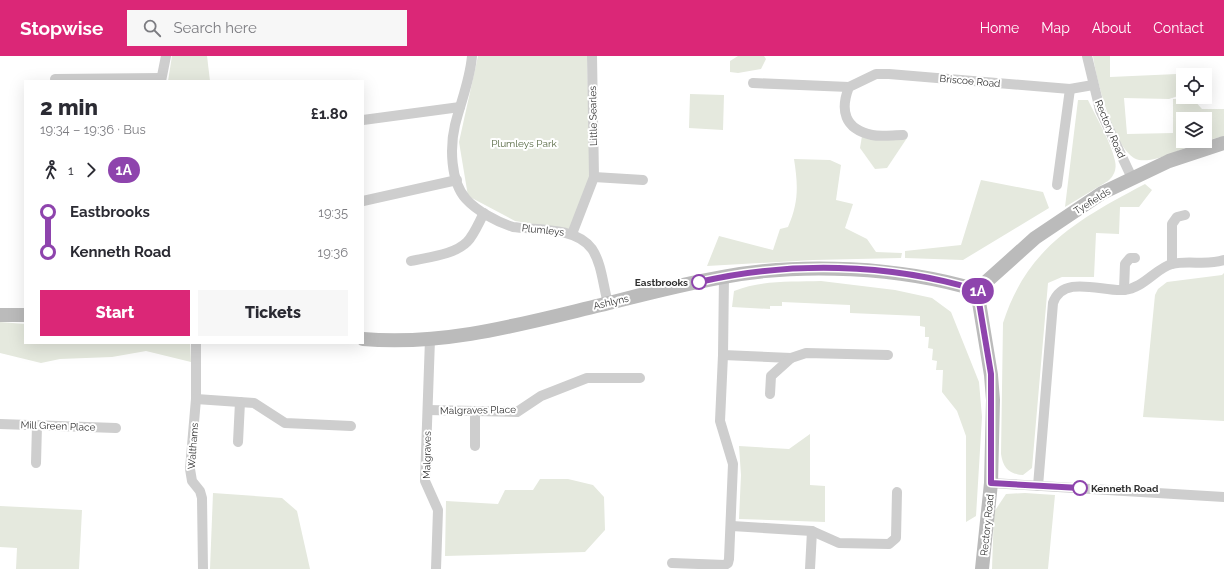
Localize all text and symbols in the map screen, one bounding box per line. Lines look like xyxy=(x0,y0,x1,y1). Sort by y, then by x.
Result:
search box xyxy=(127,10,407,46)
text: Stopwise xyxy=(20,17,103,39)
icon: search xyxy=(141,17,163,39)
text: Search here xyxy=(173,19,257,37)
text: Home xyxy=(980,20,1019,36)
text: Map xyxy=(1041,20,1070,36)
text: About xyxy=(1092,20,1131,36)
text: Contact xyxy=(1153,20,1204,36)
map controls xyxy=(1176,68,1212,148)
button: locate xyxy=(1176,68,1212,104)
street label: Briscoe Road xyxy=(939,73,1001,89)
street label: Little Searles xyxy=(587,86,599,146)
text: 2 min xyxy=(40,94,98,120)
street label: Rectory Road xyxy=(1093,98,1127,160)
text: £1.80 xyxy=(311,105,348,123)
button: layers xyxy=(1176,112,1212,148)
text: 19:34 – 19:36 · Bus xyxy=(40,122,146,137)
park label: Plumleys Park xyxy=(491,138,557,149)
icon: walk xyxy=(40,159,62,181)
icon: forward xyxy=(80,159,102,181)
text: 1A xyxy=(116,162,132,178)
text: 1 xyxy=(68,163,74,178)
street label: Tyefields xyxy=(1072,185,1112,217)
text: Eastbrooks xyxy=(70,203,150,221)
text: 19:35 xyxy=(318,205,348,220)
street label: Plumleys xyxy=(521,222,565,238)
text: Kenneth Road xyxy=(70,243,171,261)
text: 19:36 xyxy=(318,245,348,260)
marker: Eastbrooks xyxy=(691,274,707,290)
place label: Eastbrooks xyxy=(635,277,688,288)
line badge: 1A xyxy=(960,278,996,304)
text: 1A xyxy=(970,283,986,299)
button: Start xyxy=(40,290,190,336)
button: Tickets xyxy=(198,290,348,336)
street label: Ashlyns xyxy=(592,293,630,311)
street label: Malgraves Place xyxy=(440,404,516,416)
street label: Mill Green Place xyxy=(20,419,96,433)
street label: Walthams xyxy=(186,422,200,470)
street label: Malgraves xyxy=(421,431,433,479)
marker: Kenneth Road xyxy=(1072,480,1088,496)
place label: Kenneth Road xyxy=(1091,483,1159,494)
street label: Rectory Road xyxy=(978,494,996,556)

